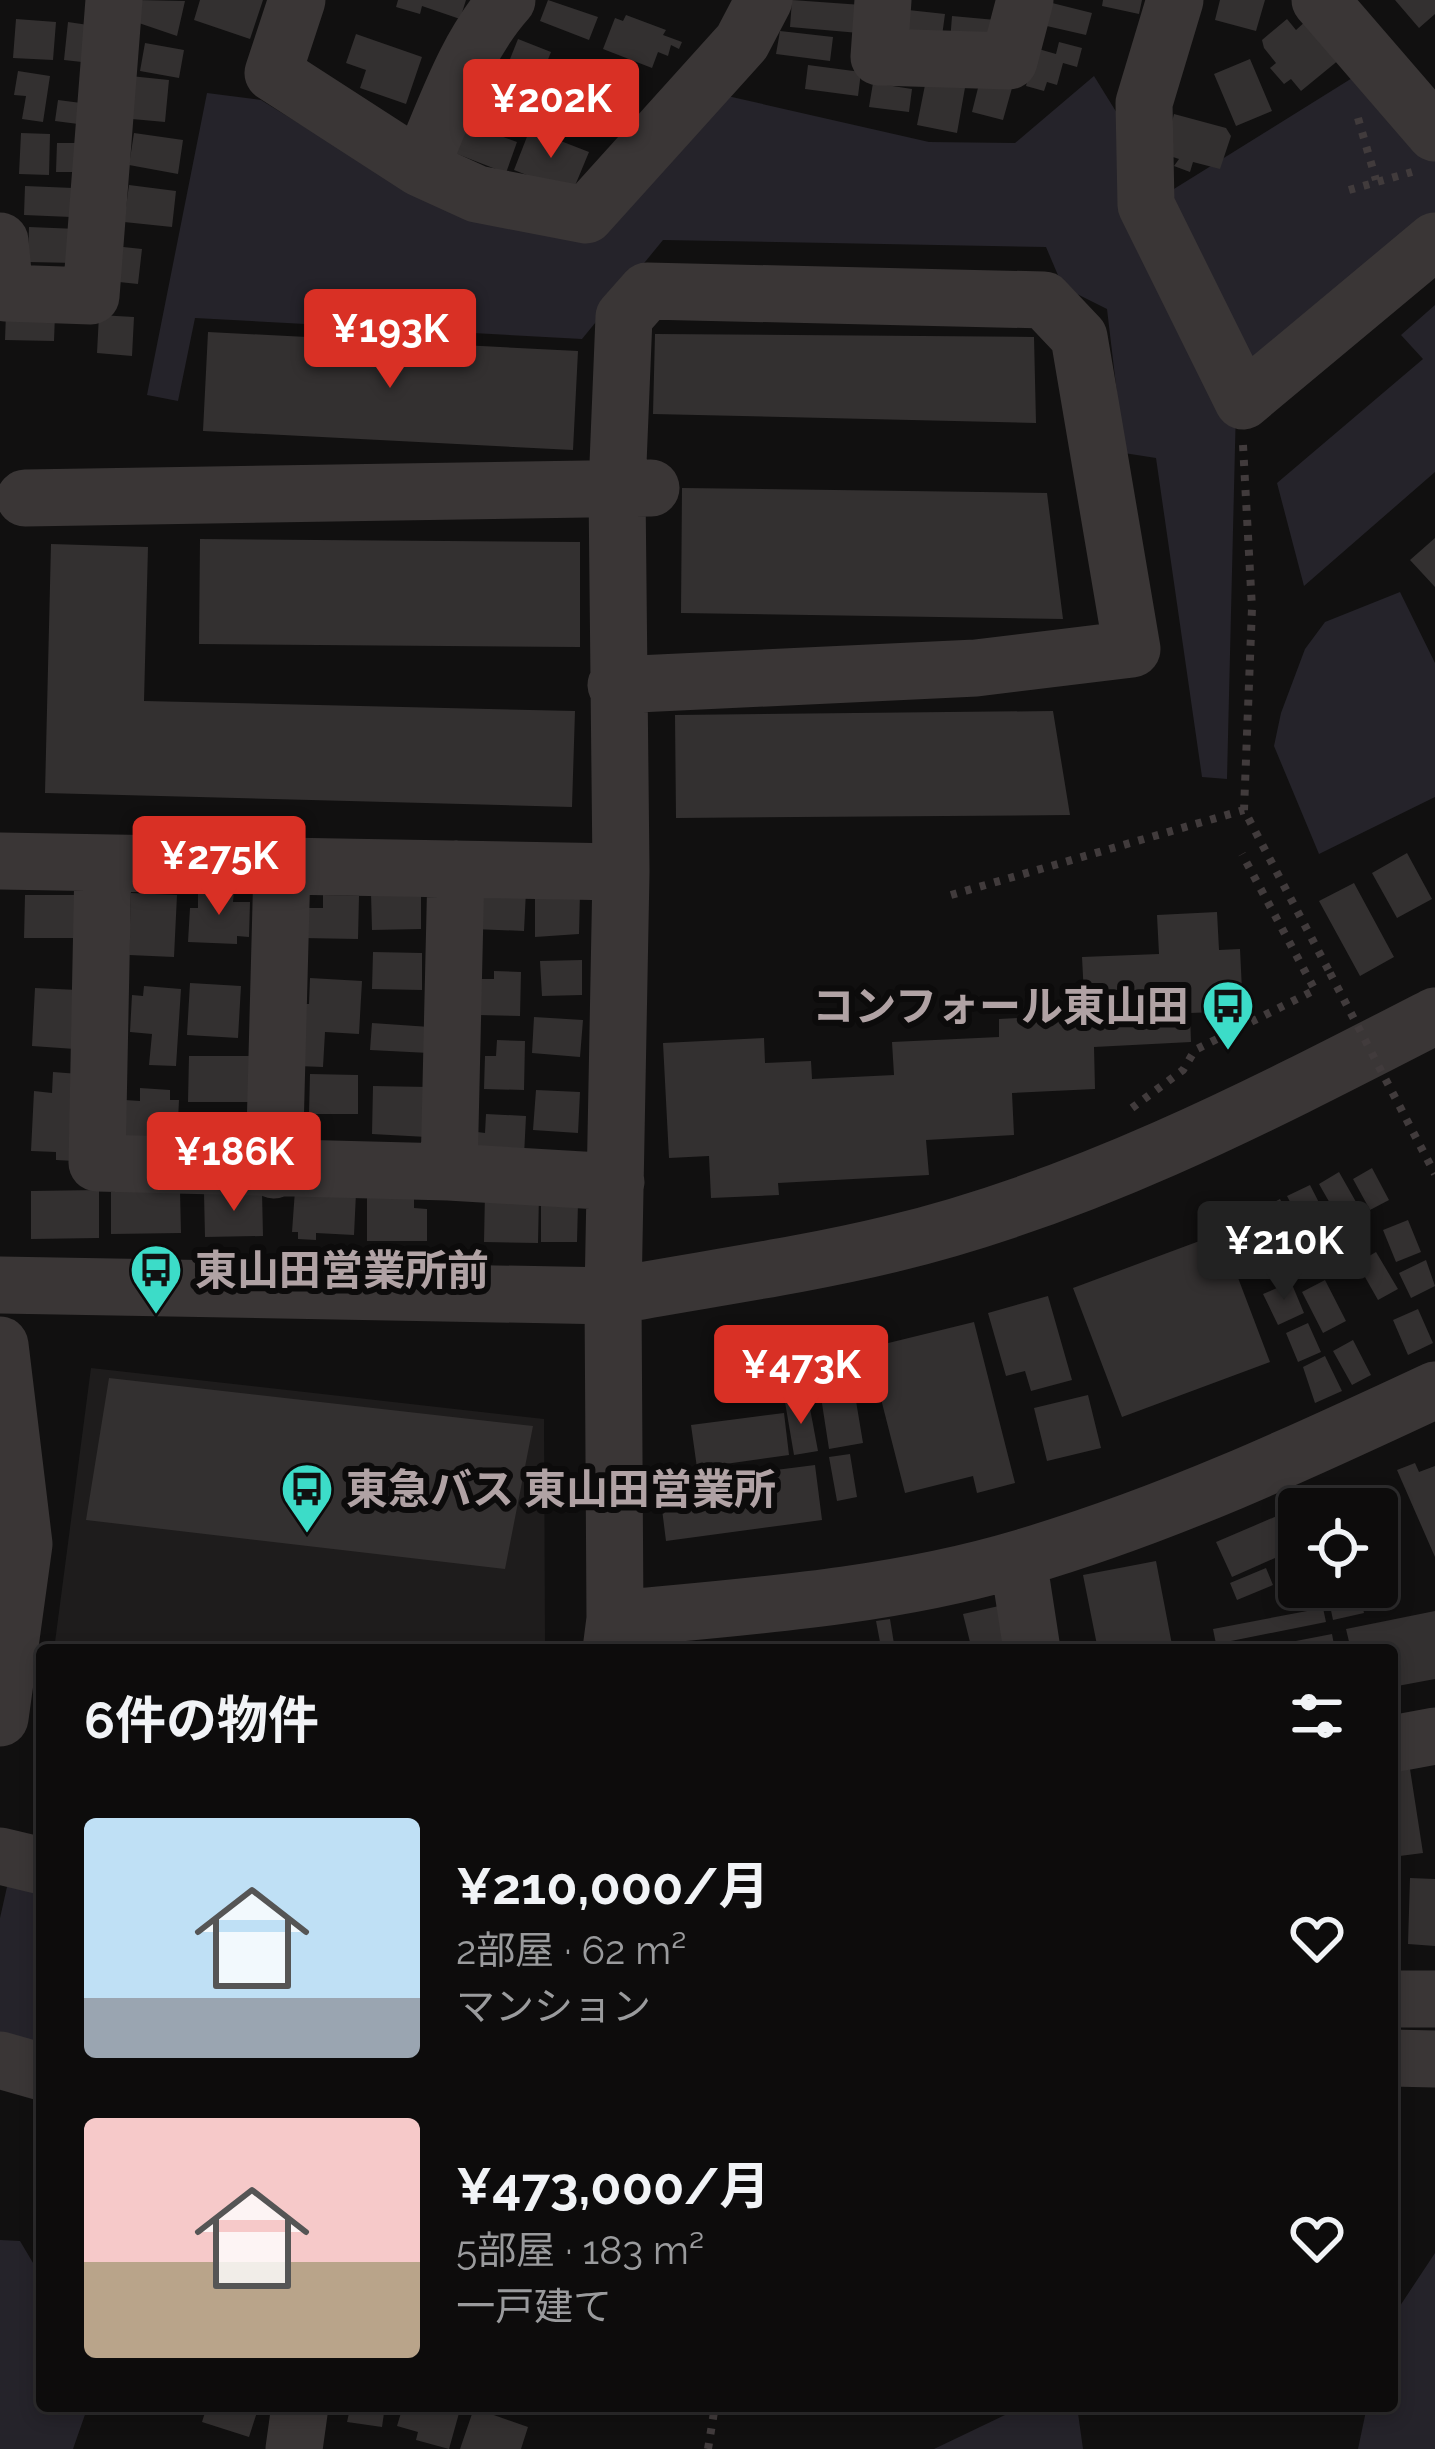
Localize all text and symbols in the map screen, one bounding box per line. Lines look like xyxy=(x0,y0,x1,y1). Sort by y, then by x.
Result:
pin: ¥202K xyxy=(467,59,635,161)
text: ¥202K xyxy=(490,75,612,121)
pin: ¥193K xyxy=(306,289,474,391)
text: ¥193K xyxy=(331,305,449,351)
pin: ¥275K xyxy=(135,816,303,918)
text: ¥275K xyxy=(160,832,278,878)
bus stop icon: コンフォール東山田 xyxy=(1200,978,1256,1052)
place label: コンフォール東山田 xyxy=(812,982,1189,1031)
pin: ¥186K xyxy=(150,1112,318,1214)
text: ¥186K xyxy=(174,1128,294,1174)
pin: ¥210K xyxy=(1200,1201,1368,1303)
text: ¥210K xyxy=(1224,1217,1344,1263)
bus stop icon: 東山田営業所前 xyxy=(128,1242,184,1316)
place label: 東山田営業所前 xyxy=(195,1246,489,1295)
pin: ¥473K xyxy=(717,1325,885,1427)
text: ¥473K xyxy=(741,1341,861,1387)
bus stop icon: 東急バス 東山田営業所 xyxy=(279,1461,335,1535)
place label: 東急バス 東山田営業所 xyxy=(346,1465,776,1514)
map controls xyxy=(1278,1488,1398,1608)
button: locate xyxy=(1278,1488,1398,1608)
icon: filters xyxy=(1284,1683,1350,1749)
text: 6件の物件 xyxy=(84,1690,319,1750)
text: ¥210,000/月 xyxy=(456,1856,769,1916)
icon: home xyxy=(180,1866,324,2010)
icon: heart xyxy=(1284,1905,1350,1971)
text: 2部屋 · 62 m² xyxy=(456,1927,686,1973)
text: マンション xyxy=(456,1983,651,2029)
text: ¥473,000/月 xyxy=(456,2156,770,2216)
icon: home xyxy=(180,2166,324,2310)
icon: heart xyxy=(1284,2205,1350,2271)
text: 5部屋 · 183 m² xyxy=(456,2227,704,2273)
text: 一戸建て xyxy=(456,2283,612,2329)

